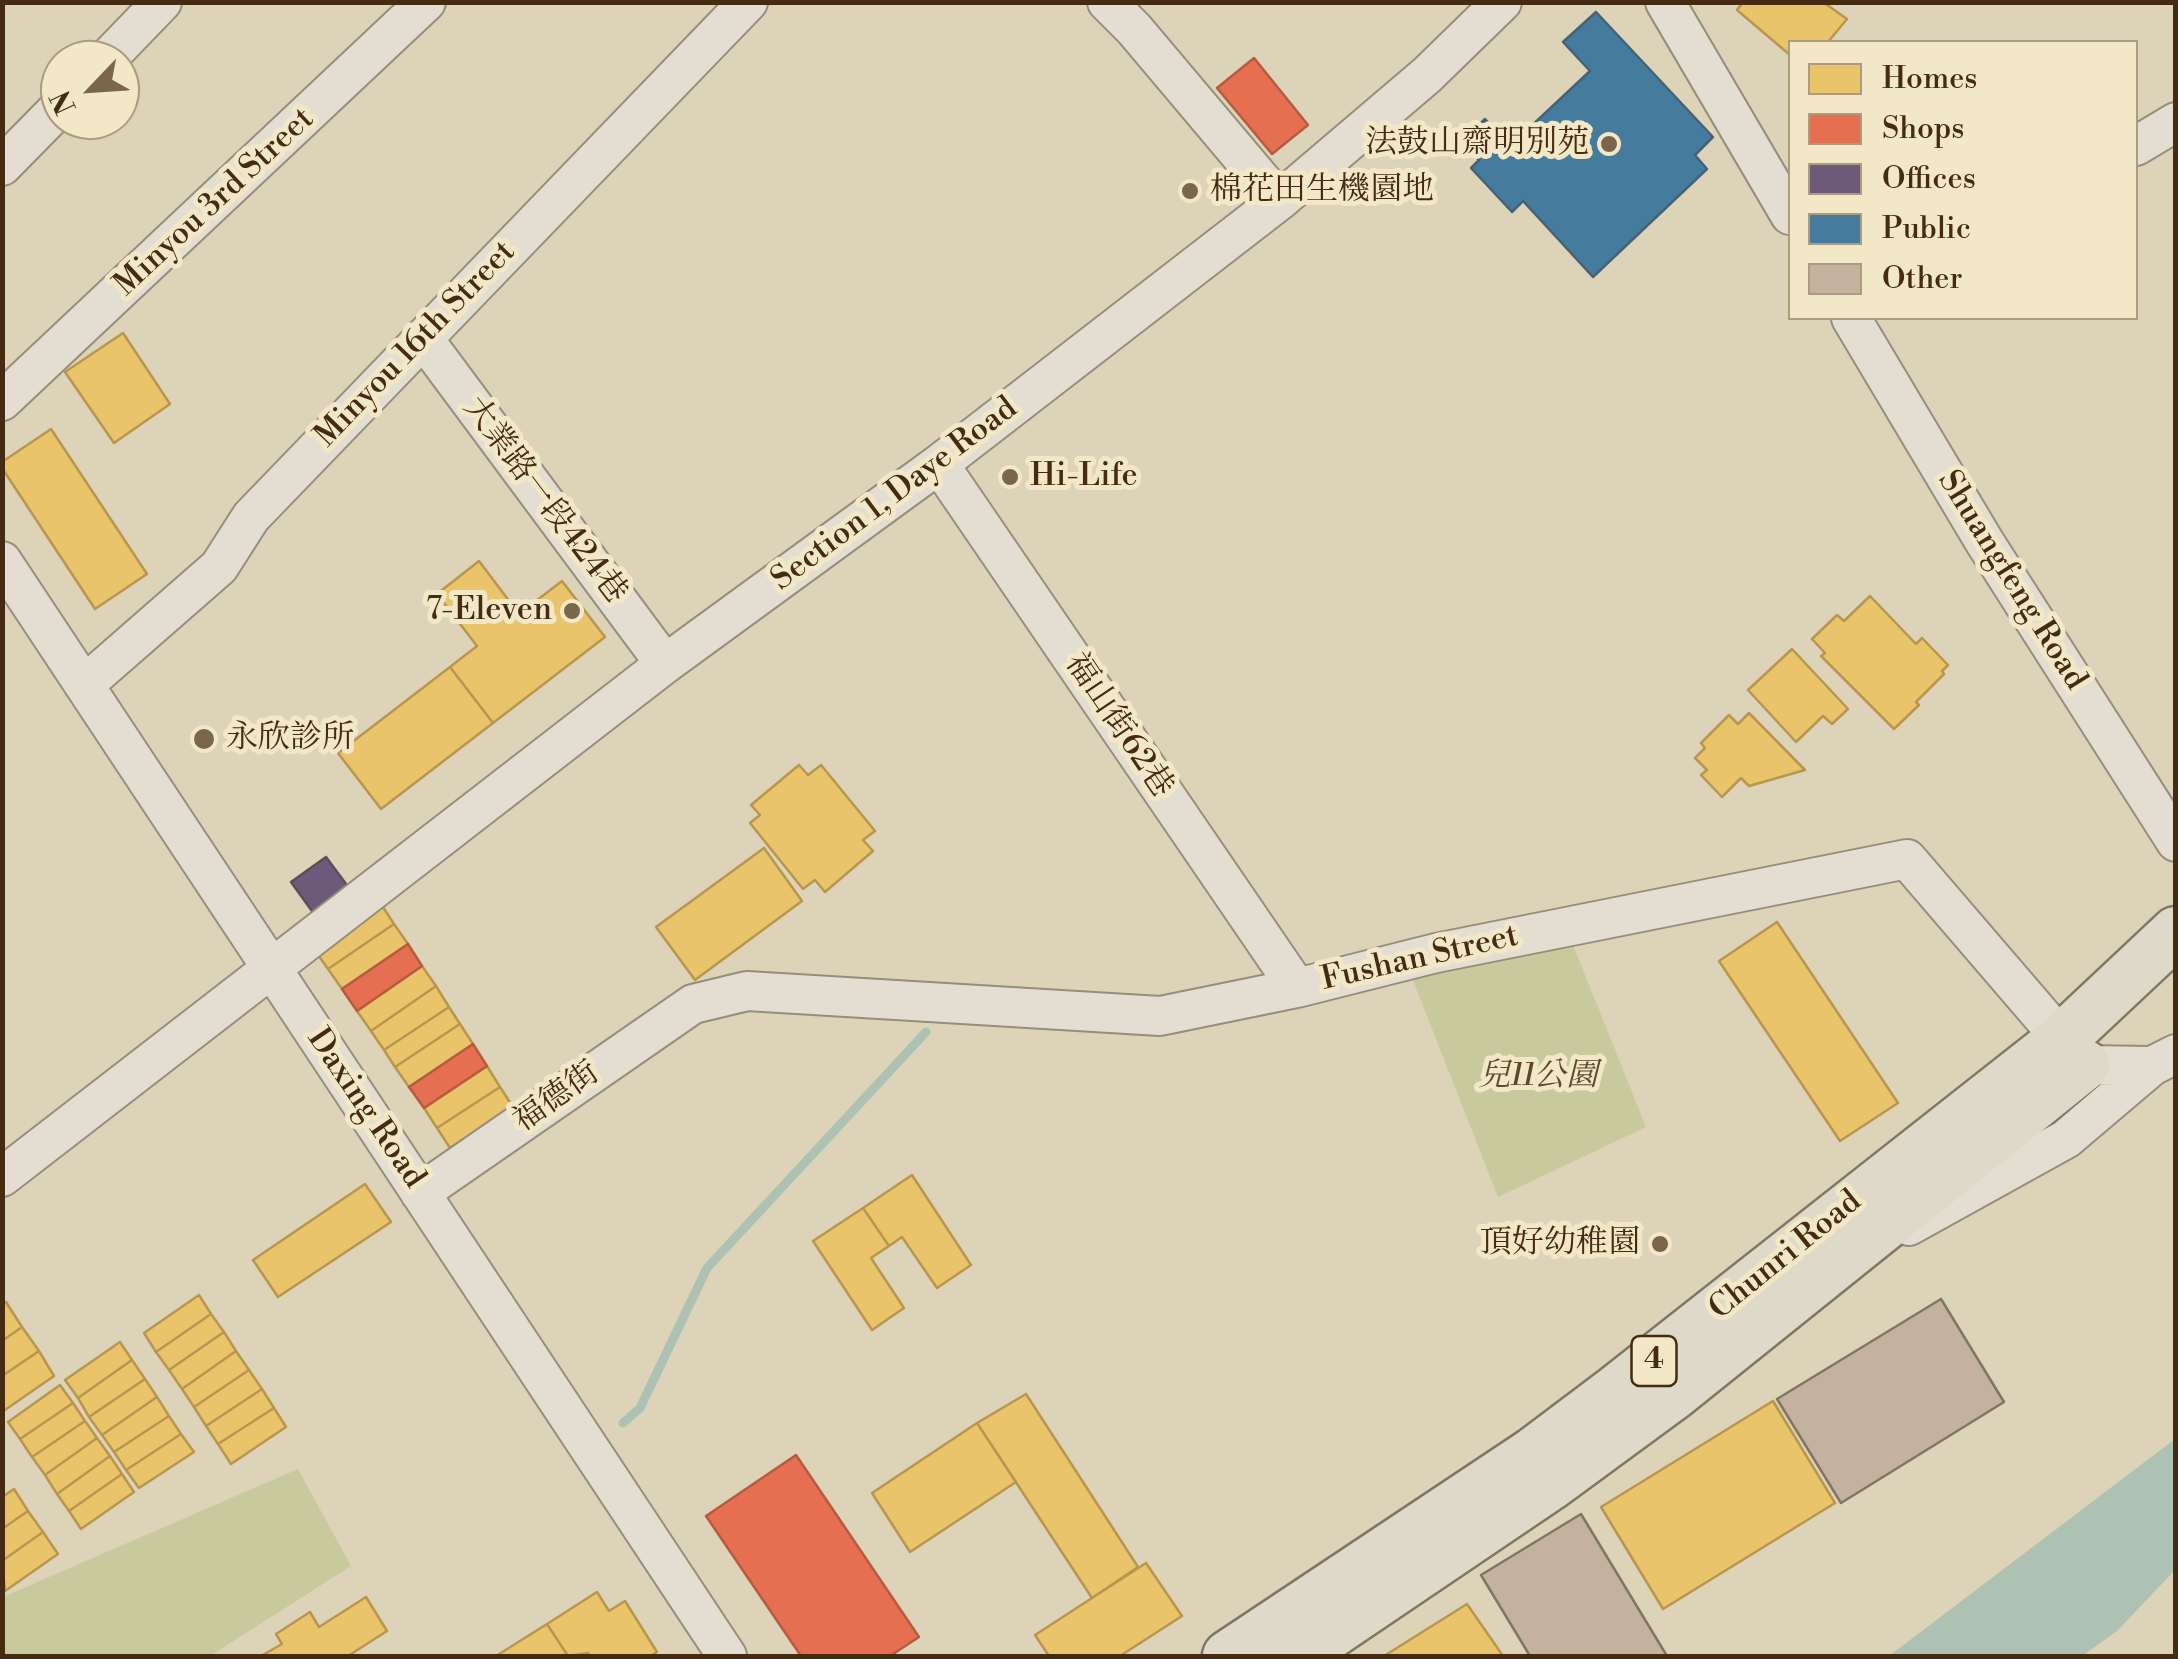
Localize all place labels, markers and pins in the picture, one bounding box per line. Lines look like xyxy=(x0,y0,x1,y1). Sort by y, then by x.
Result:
place label: 法鼓山齋明別苑 xyxy=(1365,125,1589,163)
marker: 法鼓山齋明別苑 xyxy=(1598,133,1620,155)
place label: 棉花田生機園地 xyxy=(1210,172,1434,210)
marker: 棉花田生機園地 xyxy=(1179,180,1201,202)
place label: Hi-Life xyxy=(1030,458,1138,496)
marker: Hi-Life xyxy=(999,466,1021,488)
place label: 7-Eleven xyxy=(426,592,552,630)
marker: 7-Eleven xyxy=(561,600,583,622)
place label: 永欣診所 xyxy=(226,720,354,758)
marker: 永欣診所 xyxy=(191,726,217,752)
place label: 頂好幼稚園 xyxy=(1480,1225,1640,1263)
marker: 頂好幼稚園 xyxy=(1649,1233,1671,1255)

